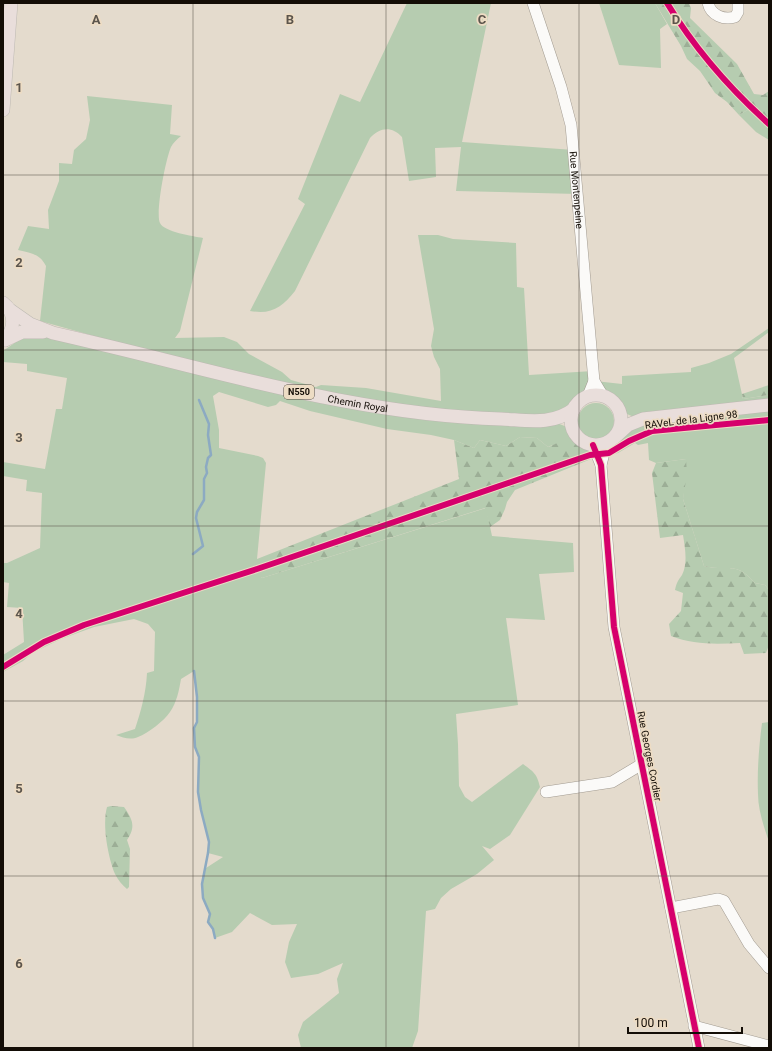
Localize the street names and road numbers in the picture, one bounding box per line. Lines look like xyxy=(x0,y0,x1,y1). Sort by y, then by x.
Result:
street label: Rue Montenpeine xyxy=(567,151,585,229)
road number: N550 xyxy=(284,385,314,399)
street label: Chemin Royal xyxy=(327,393,389,414)
street label: RAVeL de la Ligne 98 xyxy=(644,408,738,431)
street label: Rue Georges Cordier xyxy=(635,710,664,803)

